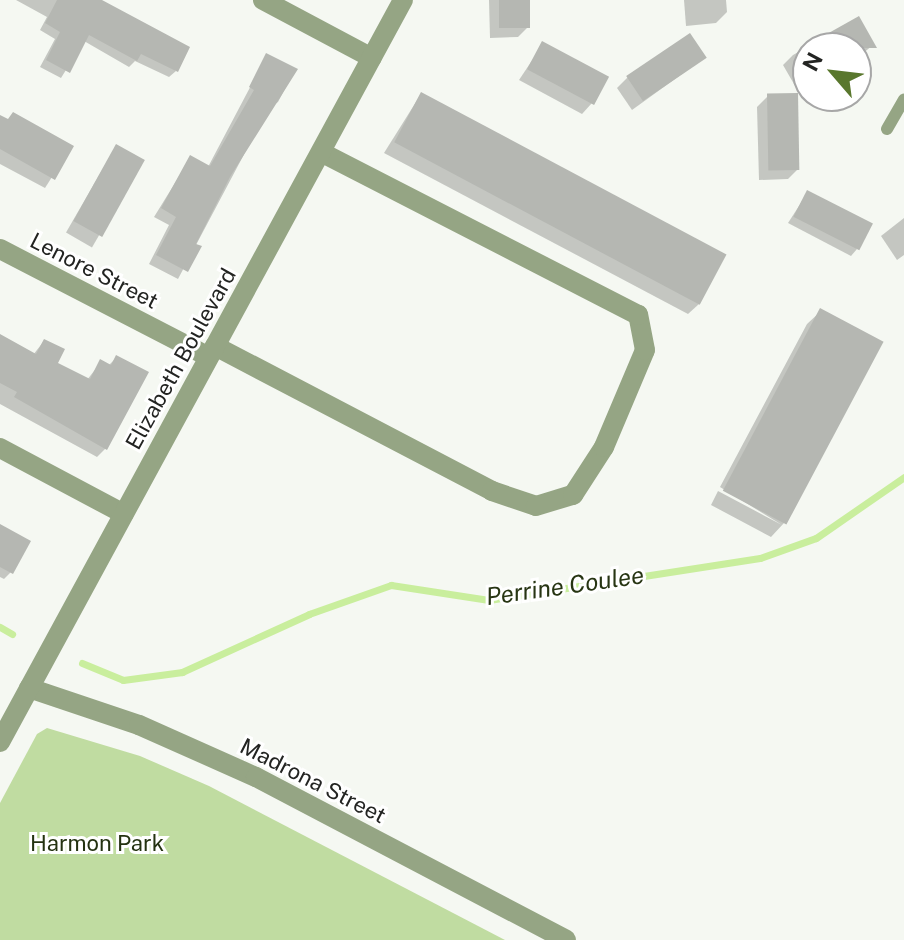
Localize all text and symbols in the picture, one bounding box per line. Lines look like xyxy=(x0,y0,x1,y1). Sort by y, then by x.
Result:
north arrow xyxy=(792,32,872,112)
text: N xyxy=(797,48,828,75)
street label: Lenore Street xyxy=(25,227,163,315)
street label: Elizabeth Boulevard xyxy=(120,264,242,454)
water label: Perrine Coulee xyxy=(484,561,646,611)
street label: Madrona Street xyxy=(236,733,390,829)
park label: Harmon Park xyxy=(30,831,164,857)

